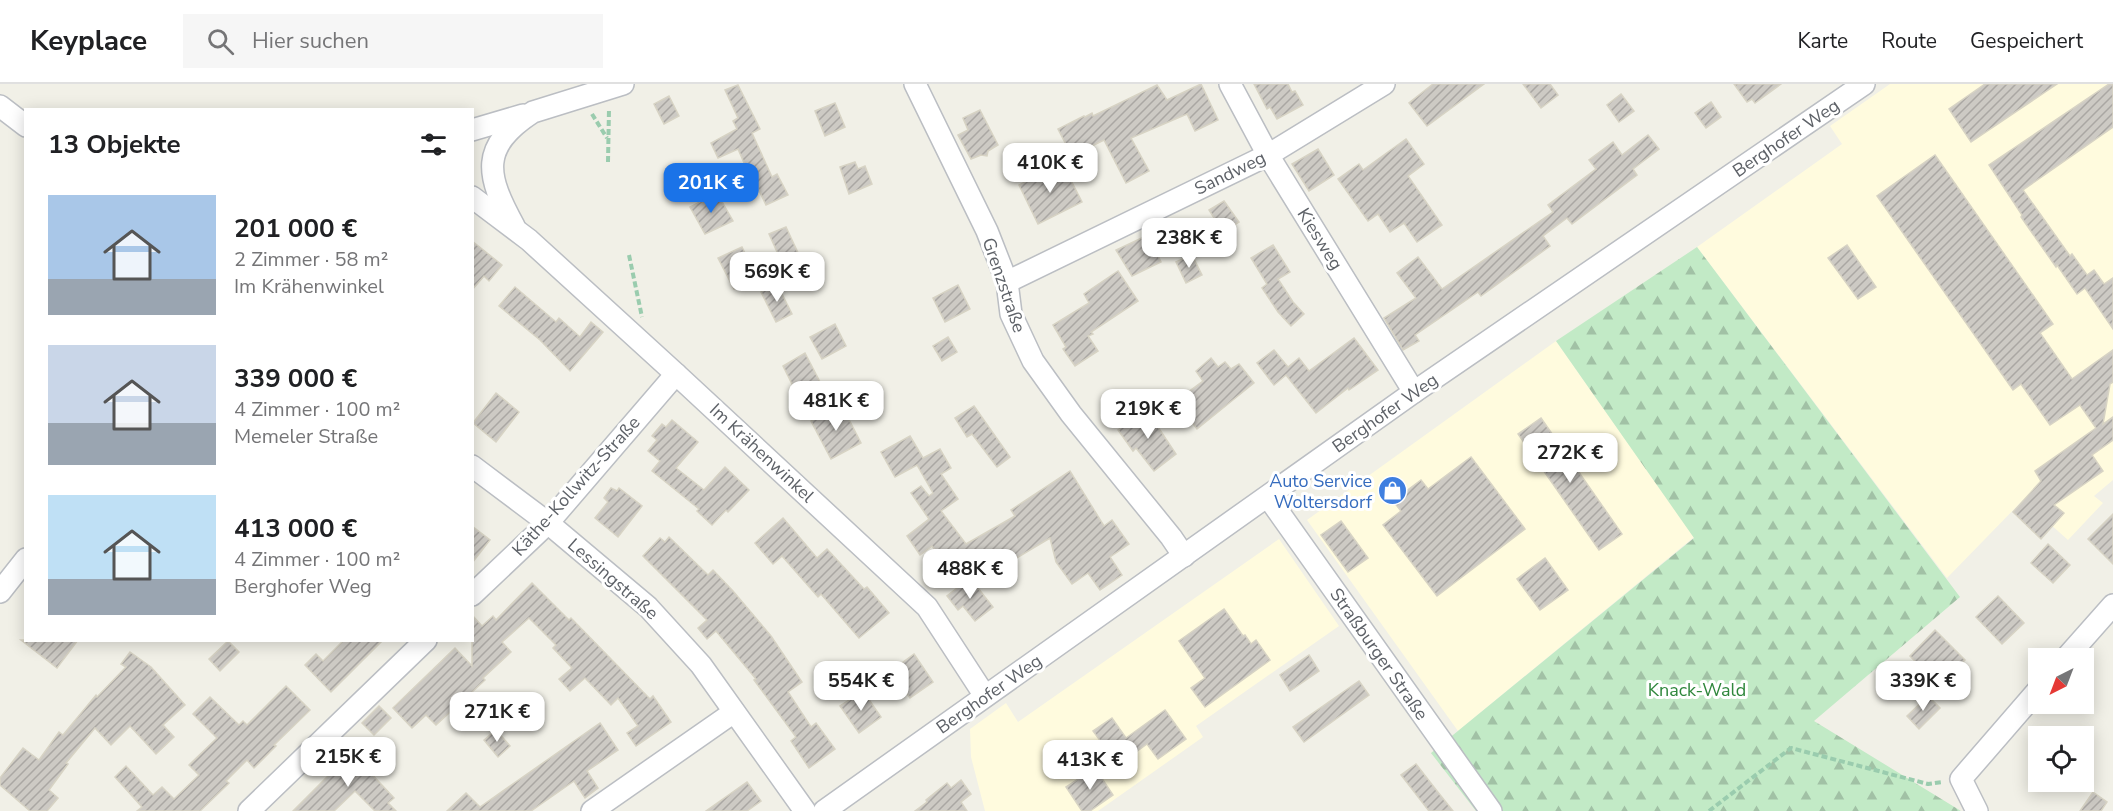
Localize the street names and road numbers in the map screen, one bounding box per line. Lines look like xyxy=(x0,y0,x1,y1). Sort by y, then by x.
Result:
street label: Berghofer Weg xyxy=(1728,93,1844,183)
street label: Sandweg xyxy=(1190,145,1270,201)
street label: Kiesweg xyxy=(1292,204,1348,274)
street label: Grenzstraße xyxy=(977,234,1031,336)
street label: Berghofer Weg xyxy=(1327,368,1443,458)
street label: Im Krähenwinkel xyxy=(704,398,820,508)
street label: Käthe-Kollwitz-Straße xyxy=(507,411,645,561)
street label: Lessingstraße xyxy=(563,533,663,625)
street label: Straßburger Straße xyxy=(1324,583,1434,725)
street label: Berghofer Weg xyxy=(931,649,1047,739)

